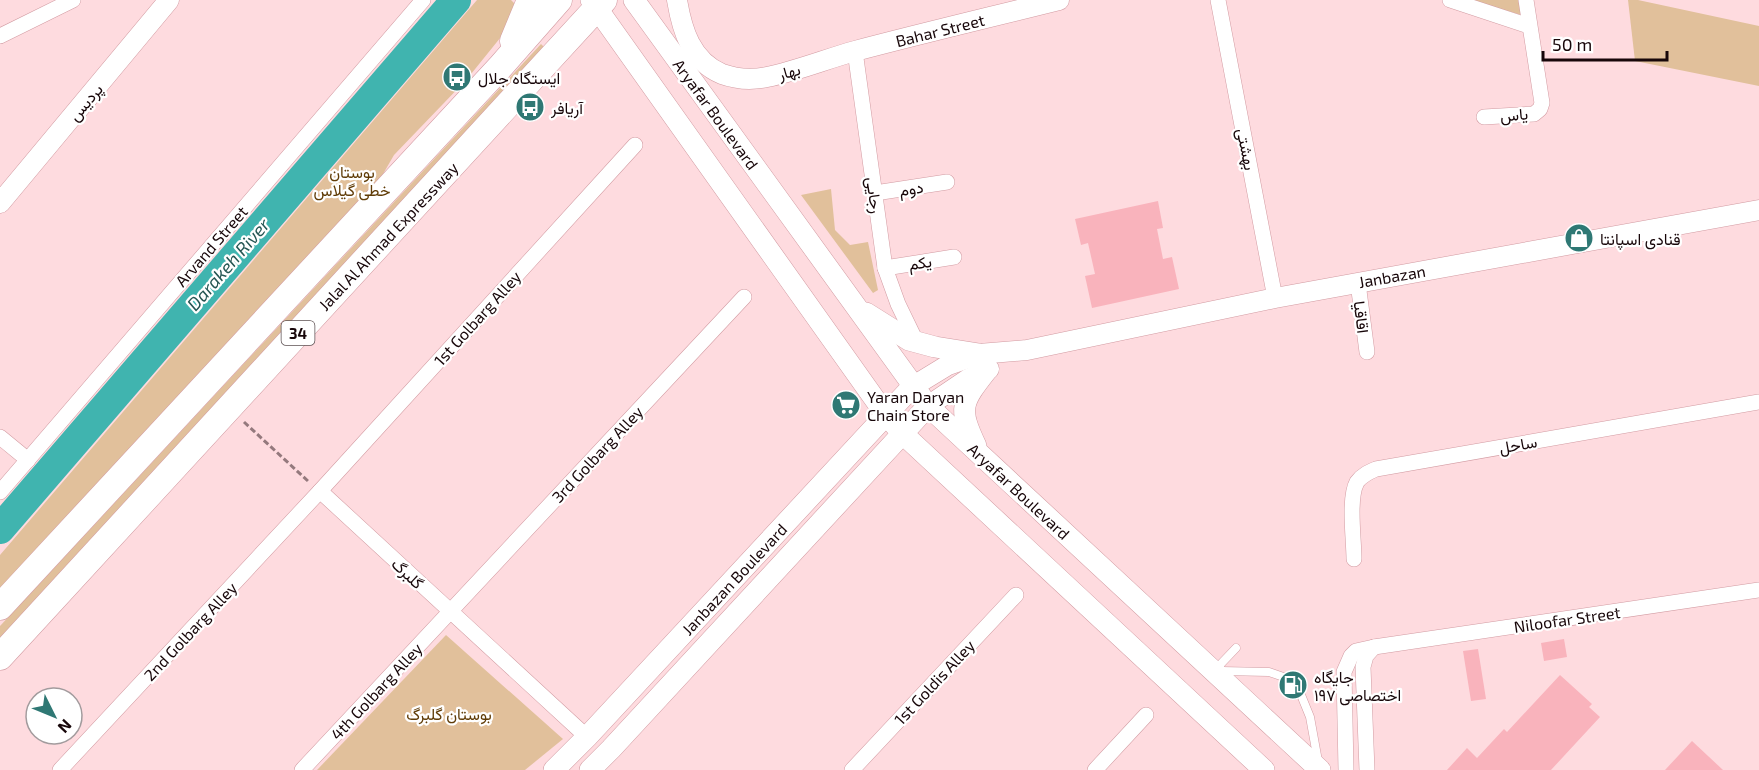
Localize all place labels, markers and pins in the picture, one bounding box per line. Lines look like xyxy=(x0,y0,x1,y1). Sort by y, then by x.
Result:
bus stop icon: ایستگاه جلال xyxy=(441,61,473,93)
place label: ایستگاه جلال xyxy=(478,68,560,88)
bus stop icon: آریافر xyxy=(514,91,546,123)
place label: آریافر xyxy=(550,98,584,119)
shop icon: قنادی اسپانتا xyxy=(1563,222,1595,254)
place label: قنادی اسپانتا xyxy=(1600,229,1681,251)
place label: Yaran Daryan Chain Store xyxy=(867,387,964,424)
supermarket icon: Yaran Daryan Chain Store xyxy=(830,389,862,421)
place label: جایگاه اختصاصی ۱۹۷ xyxy=(1314,667,1401,706)
fuel station icon: جایگاه اختصاصی ۱۹۷ xyxy=(1277,669,1309,701)

